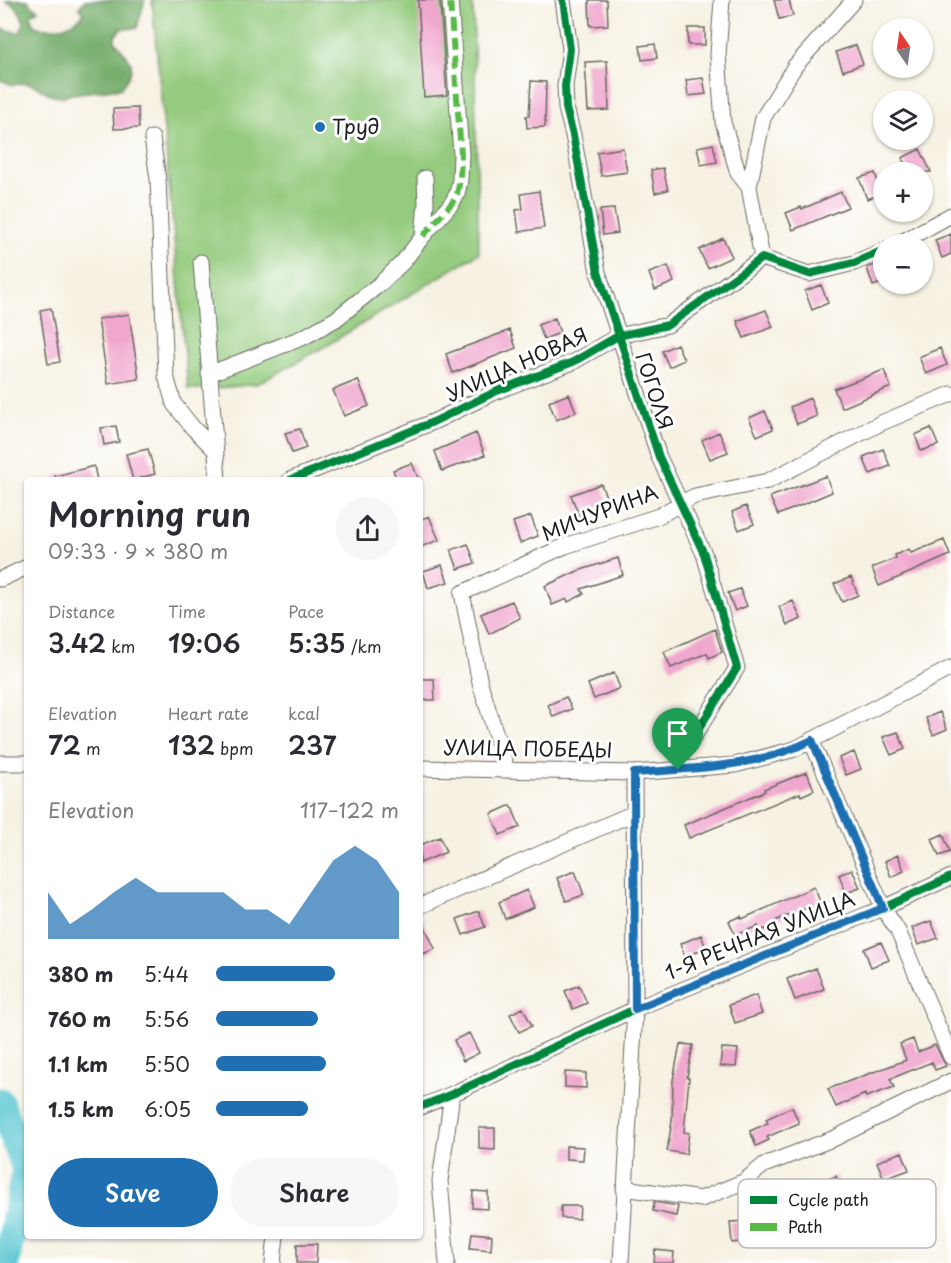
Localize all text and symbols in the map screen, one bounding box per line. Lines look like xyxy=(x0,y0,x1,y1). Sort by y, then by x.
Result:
north arrow xyxy=(873,18,933,78)
map controls xyxy=(873,18,933,294)
button: layers xyxy=(873,90,933,150)
place label: Труд xyxy=(332,111,380,141)
marker: Труд xyxy=(313,120,327,134)
button: + xyxy=(873,162,933,222)
button: − xyxy=(873,234,933,294)
street label: УЛИЦА НОВАЯ xyxy=(441,319,592,409)
street label: ГОГОЛЯ xyxy=(628,348,681,433)
street label: МИЧУРИНА xyxy=(537,476,662,548)
text: Morning run xyxy=(48,488,251,538)
button: share xyxy=(336,497,399,560)
text: 09:33 · 9 × 380 m xyxy=(48,536,228,566)
text: Distance xyxy=(48,599,115,623)
text: Time xyxy=(168,599,206,623)
text: Pace xyxy=(288,599,324,623)
text: 3.42 xyxy=(48,623,106,662)
text: 19:06 xyxy=(168,623,241,662)
text: 5:35 xyxy=(288,623,346,662)
text: km xyxy=(106,634,135,658)
text: /km xyxy=(346,634,382,658)
text: Elevation xyxy=(48,701,117,725)
text: Heart rate xyxy=(168,701,249,725)
text: kcal xyxy=(288,701,320,725)
pin xyxy=(652,708,703,770)
icon: arrive xyxy=(661,717,694,750)
text: 72 xyxy=(48,725,81,764)
text: 132 xyxy=(168,725,215,764)
text: 237 xyxy=(288,725,337,764)
street label: УЛИЦА ПОБЕДЫ xyxy=(443,732,613,764)
text: m xyxy=(81,736,101,760)
text: bpm xyxy=(215,736,253,760)
text: Elevation xyxy=(48,795,134,825)
text: 117–122 m xyxy=(300,795,399,825)
street label: 1-Я РЕЧНАЯ УЛИЦА xyxy=(660,883,859,987)
text: 380 m xyxy=(48,959,113,989)
text: 5:44 xyxy=(144,959,189,989)
text: 760 m xyxy=(48,1004,111,1034)
text: 5:56 xyxy=(144,1004,189,1034)
text: 1.1 km xyxy=(48,1049,108,1079)
text: 5:50 xyxy=(144,1049,190,1079)
text: 1.5 km xyxy=(48,1094,114,1124)
text: 6:05 xyxy=(144,1094,191,1124)
button: Save xyxy=(48,1158,218,1227)
button: Share xyxy=(230,1158,399,1227)
legend xyxy=(738,1179,936,1248)
text: Cycle path xyxy=(788,1187,869,1211)
text: Path xyxy=(788,1214,823,1238)

